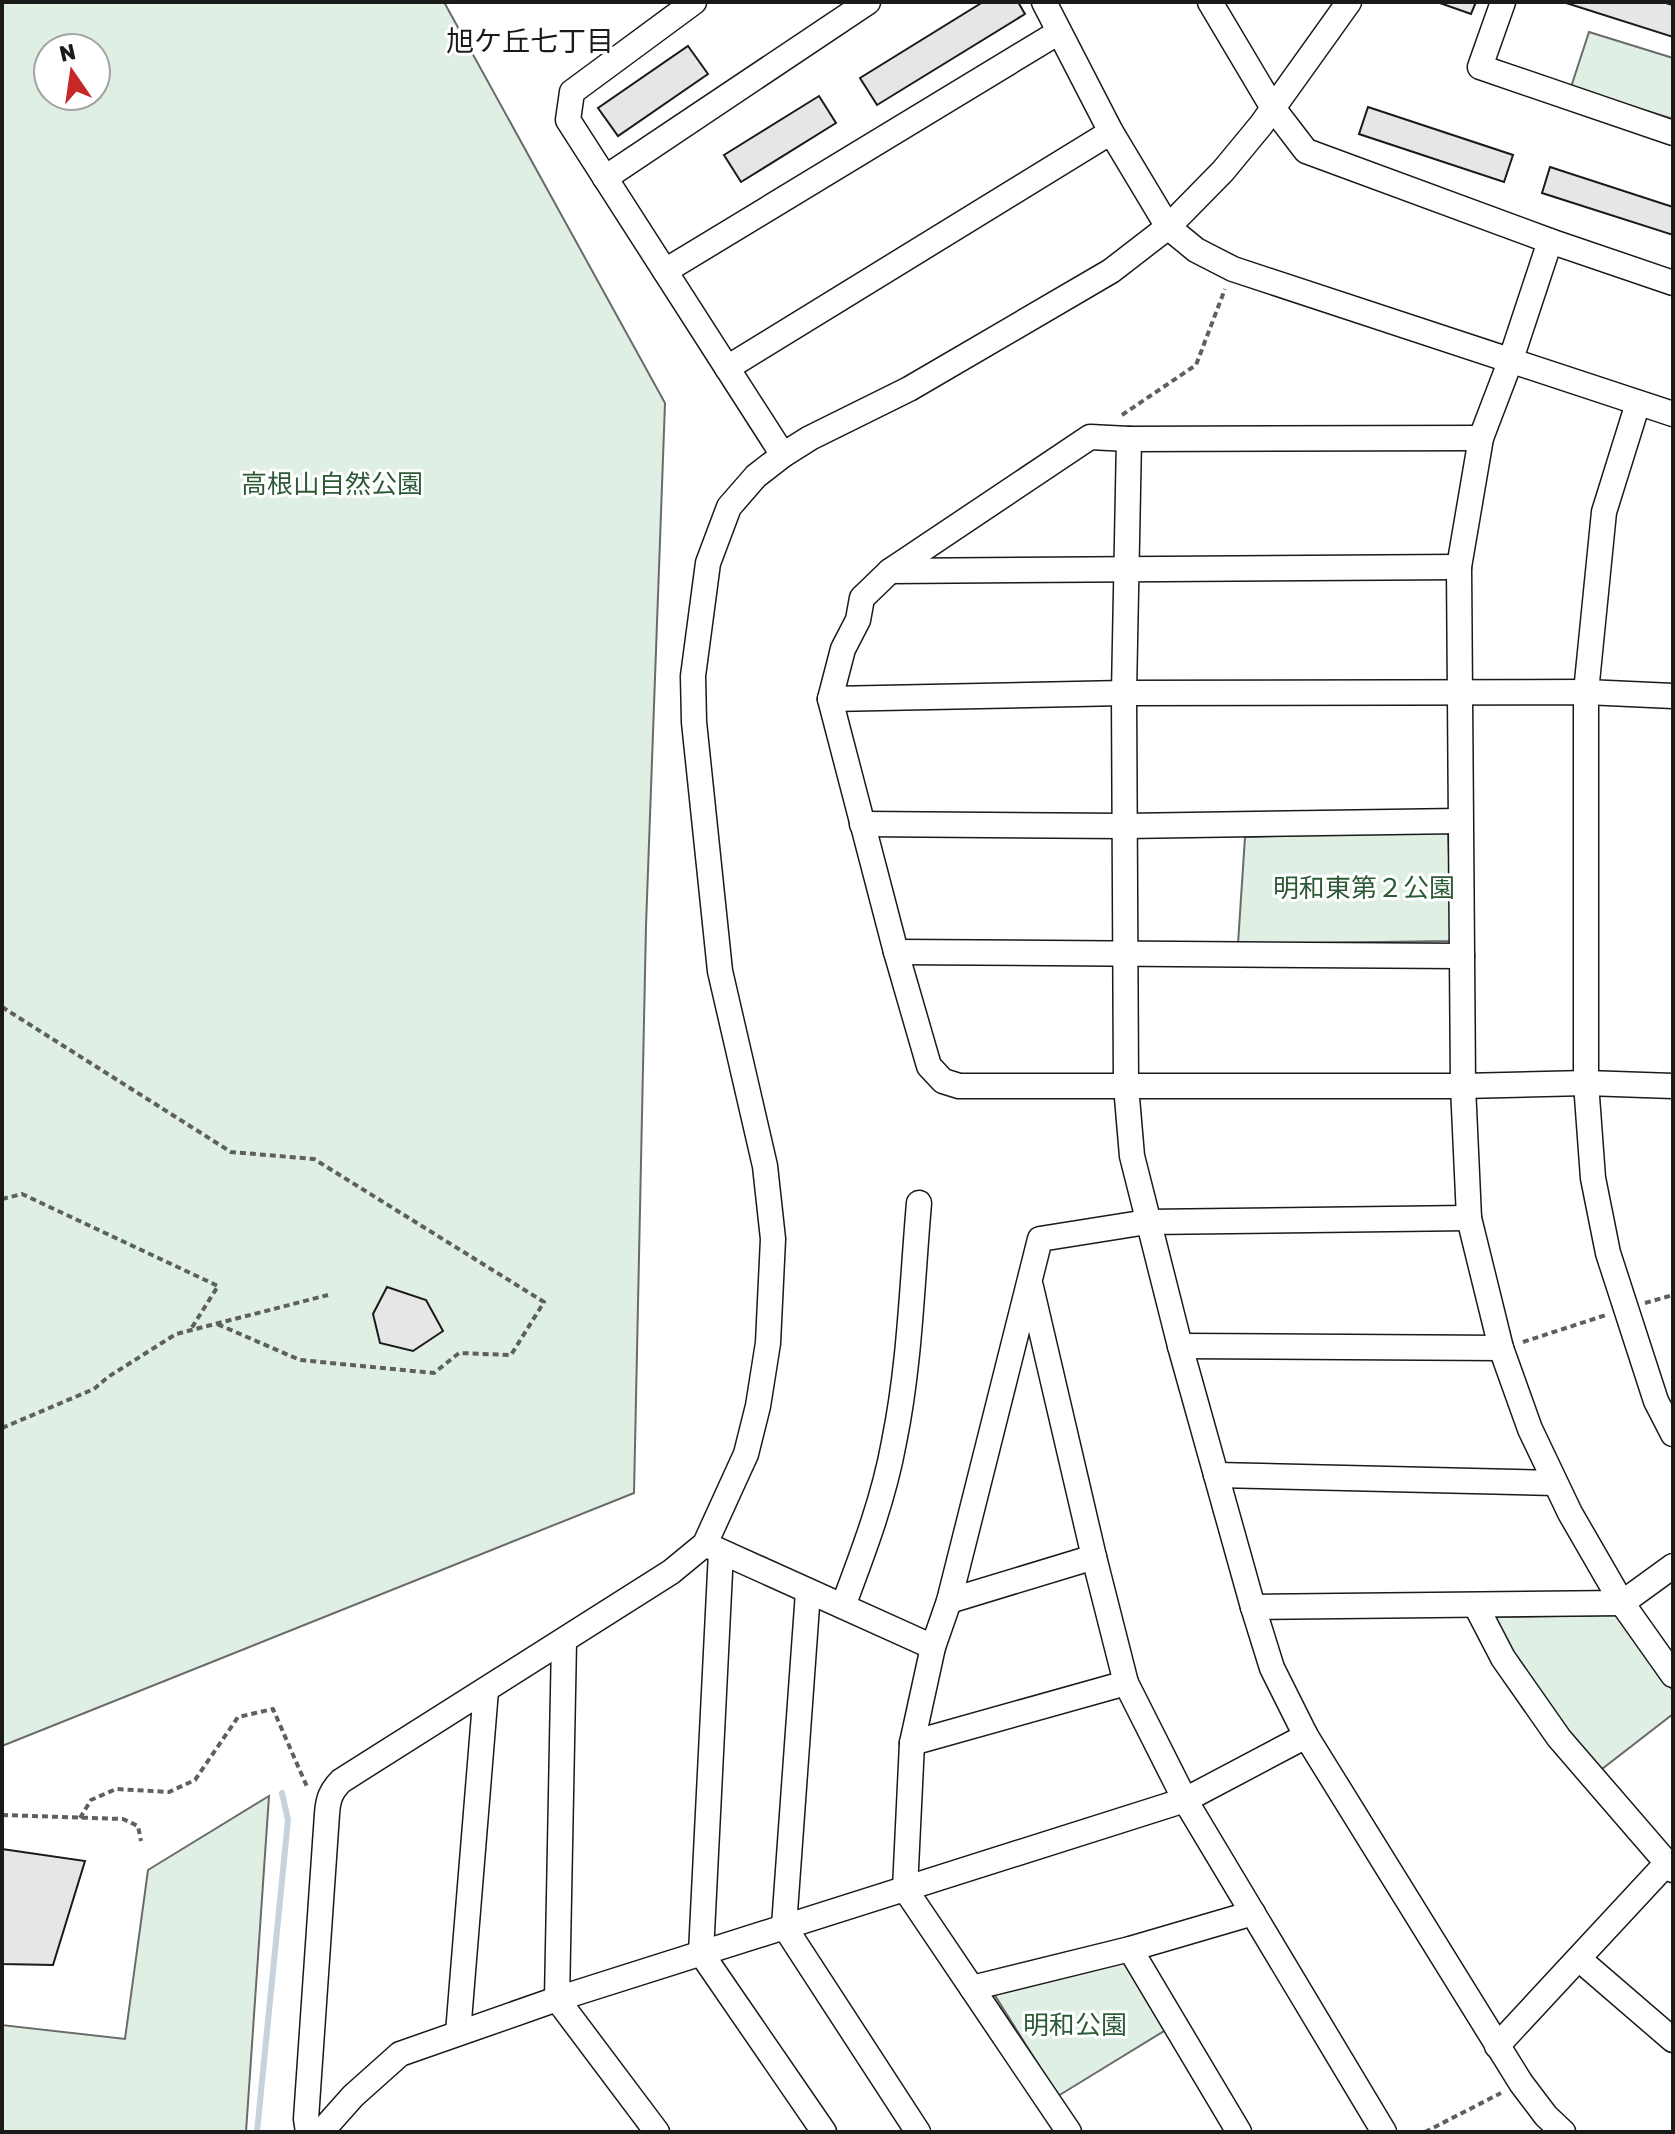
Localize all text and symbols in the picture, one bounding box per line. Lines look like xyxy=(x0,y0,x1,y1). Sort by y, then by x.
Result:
district label: 旭ケ丘七丁目 xyxy=(446,25,614,58)
north arrow xyxy=(32,32,112,112)
text: N xyxy=(57,38,78,68)
park label: 高根山自然公園 xyxy=(241,469,423,500)
park label: 明和東第２公園 xyxy=(1273,873,1455,904)
park label: 明和公園 xyxy=(1023,2010,1127,2041)

